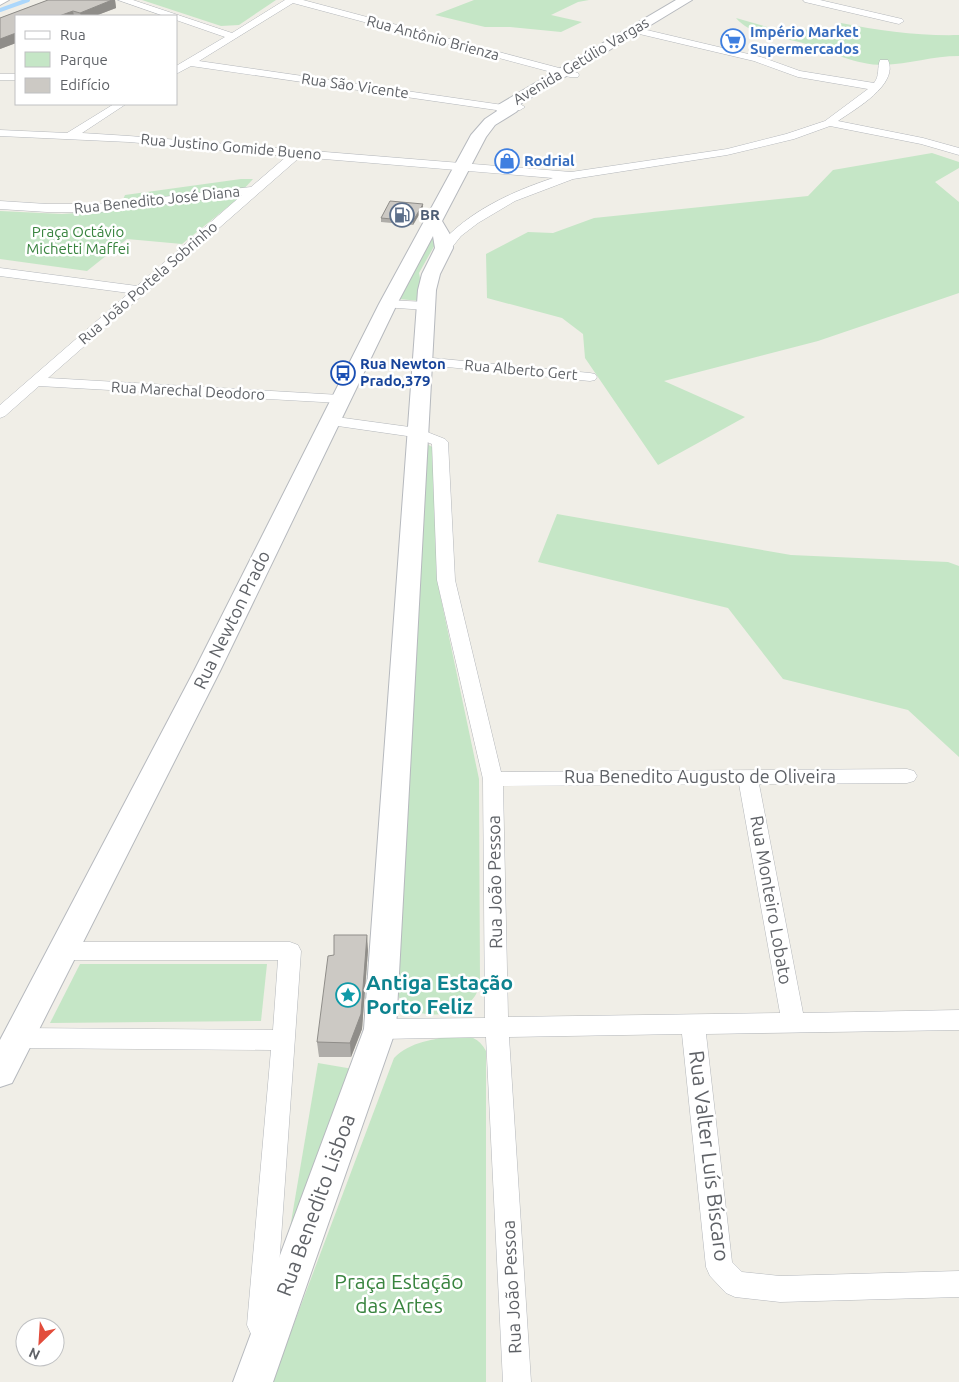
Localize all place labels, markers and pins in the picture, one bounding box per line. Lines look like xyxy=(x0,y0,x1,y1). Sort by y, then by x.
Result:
place label: Império Market Supermercados xyxy=(750,23,859,57)
supermarket icon: Império Market Supermercados xyxy=(720,28,746,54)
shop icon: Rodrial xyxy=(494,148,520,174)
place label: Rodrial xyxy=(524,152,575,169)
fuel station icon: BR xyxy=(389,202,415,228)
place label: BR xyxy=(420,206,440,223)
place label: Rua Newton Prado,379 xyxy=(360,355,446,389)
bus stop icon: Rua Newton Prado,379 xyxy=(330,360,356,386)
place label: Antiga Estação Porto Feliz xyxy=(366,970,513,1018)
place icon: Antiga Estação Porto Feliz xyxy=(335,982,361,1008)

